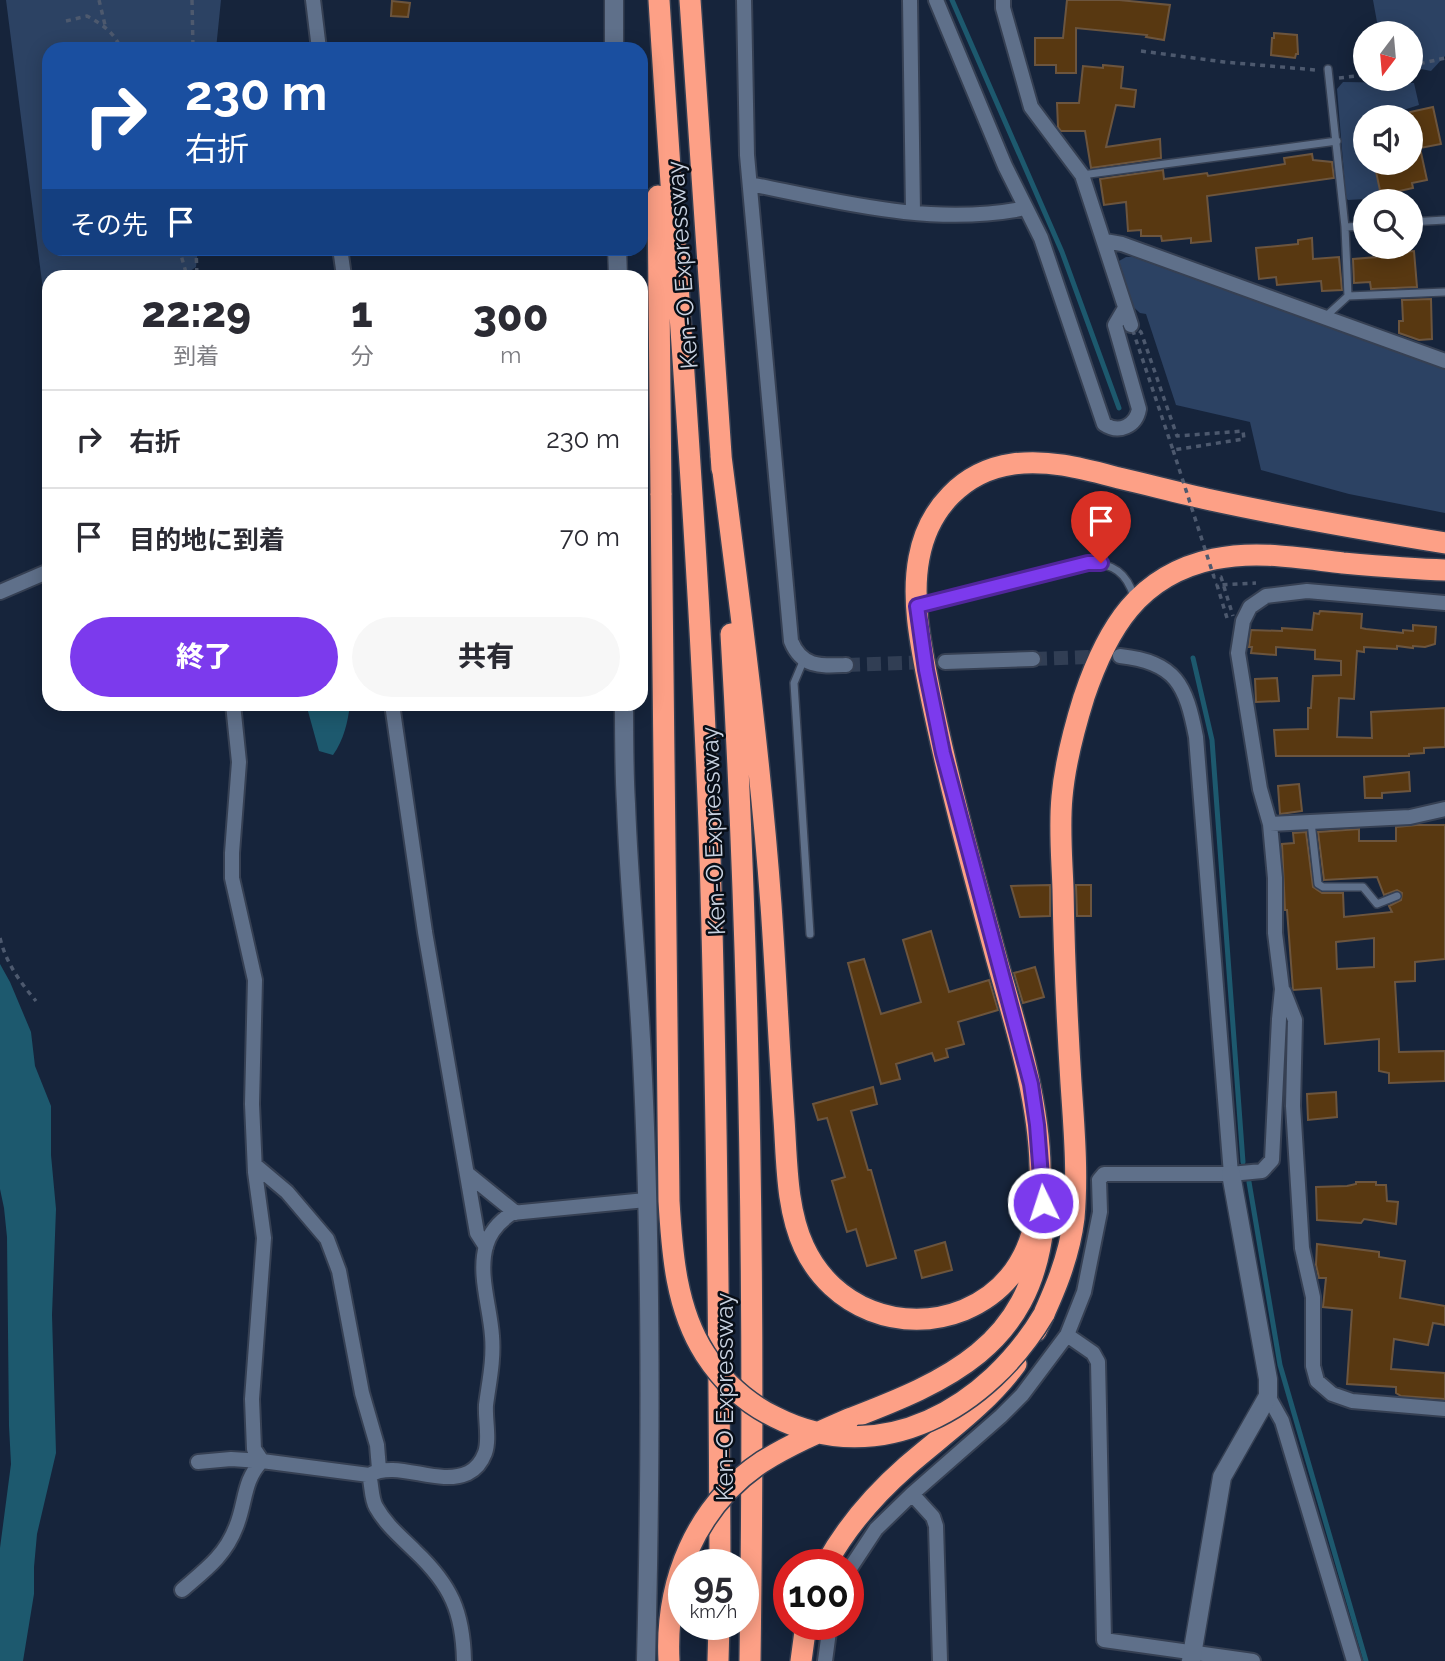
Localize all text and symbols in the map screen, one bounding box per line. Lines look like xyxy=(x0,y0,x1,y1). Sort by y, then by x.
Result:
north arrow xyxy=(1353,21,1423,91)
map controls xyxy=(1353,21,1423,259)
text: 230 m xyxy=(185,64,327,121)
icon: right xyxy=(70,70,161,161)
button: sound xyxy=(1353,105,1423,175)
text: 右折 xyxy=(185,130,249,167)
street label: Ken-O Expressway xyxy=(660,160,704,370)
button: search xyxy=(1353,189,1423,259)
icon: arrive xyxy=(162,203,200,241)
text: その先 xyxy=(70,210,148,240)
text: 22:29 xyxy=(142,288,251,337)
text: 1 xyxy=(351,288,373,337)
text: 300 xyxy=(473,292,548,341)
text: m xyxy=(500,341,521,368)
text: 到着 xyxy=(173,342,219,369)
text: 分 xyxy=(350,342,373,369)
icon: right xyxy=(70,420,108,458)
text: 230 m xyxy=(546,424,620,454)
text: 右折 xyxy=(129,427,181,457)
pin xyxy=(1071,491,1131,563)
icon: arrive xyxy=(1082,502,1120,540)
icon: arrive xyxy=(70,518,108,556)
text: 70 m xyxy=(560,522,620,552)
text: 目的地に到着 xyxy=(129,525,285,555)
button: 終了 xyxy=(70,617,338,697)
button: 共有 xyxy=(352,617,620,697)
street label: Ken-O Expressway xyxy=(695,726,731,936)
position arrow xyxy=(1006,1166,1080,1240)
street label: Ken-O Expressway xyxy=(710,1293,739,1501)
speed limit sign: 100 xyxy=(773,1549,864,1640)
text: 95 xyxy=(693,1565,734,1606)
text: km/h xyxy=(690,1601,737,1622)

